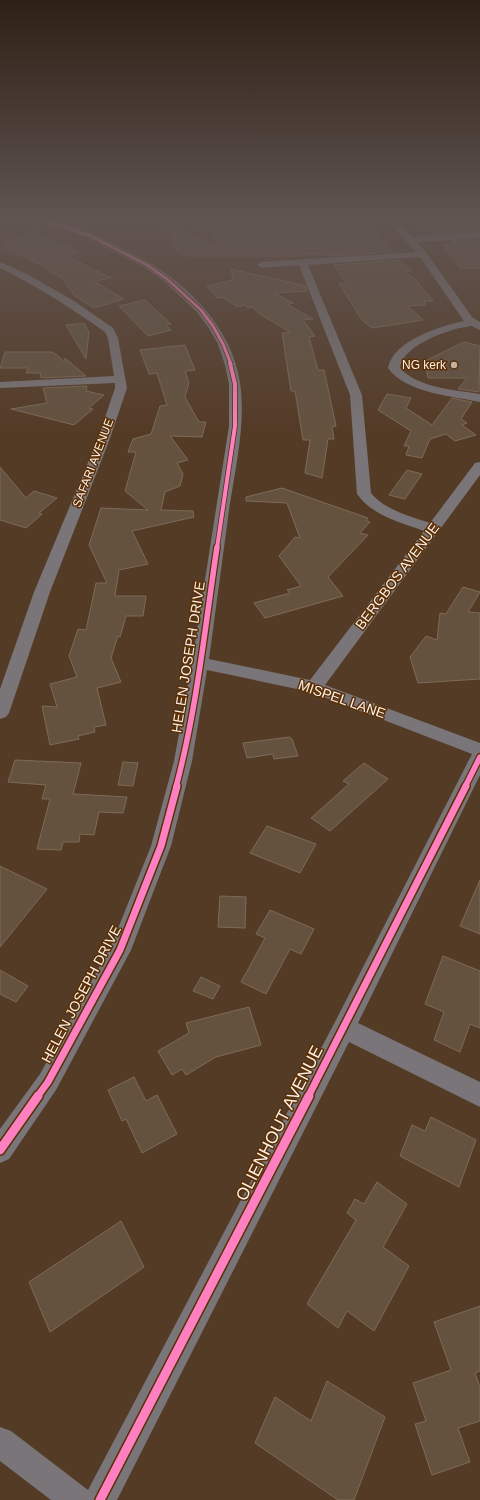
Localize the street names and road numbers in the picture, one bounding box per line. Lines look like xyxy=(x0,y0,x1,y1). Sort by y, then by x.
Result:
street label: SAFARI AVENUE xyxy=(70,417,116,509)
street label: BERGBOS AVENUE xyxy=(352,520,442,632)
street label: HELEN JOSEPH DRIVE xyxy=(168,580,208,734)
street label: MISPEL LANE xyxy=(296,677,388,721)
street label: HELEN JOSEPH DRIVE xyxy=(38,923,124,1065)
street label: OLIENHOUT AVENUE xyxy=(232,1043,327,1204)

